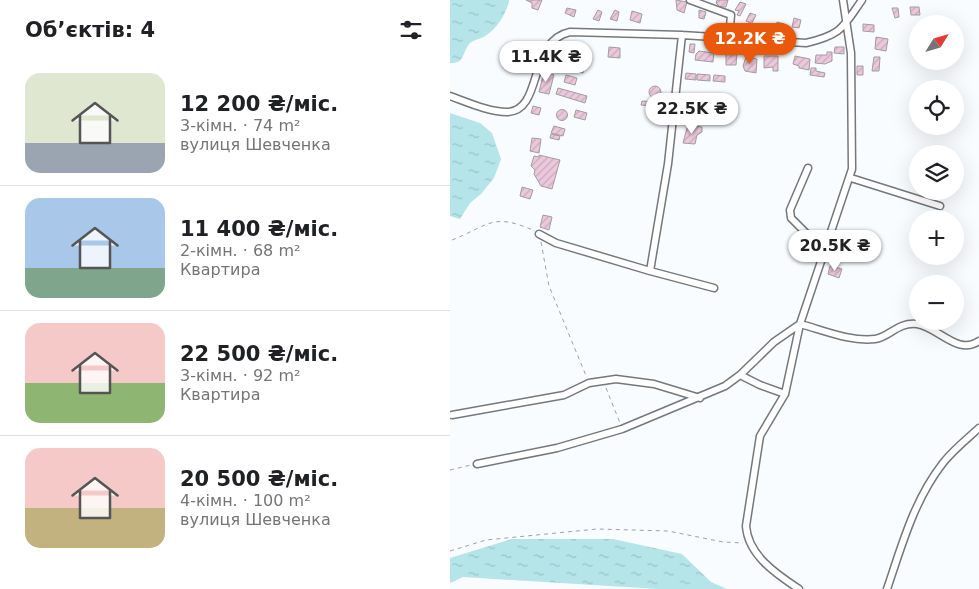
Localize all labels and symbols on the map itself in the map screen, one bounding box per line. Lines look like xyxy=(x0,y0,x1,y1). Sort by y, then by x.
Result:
north arrow xyxy=(909,15,964,70)
pin: 12.2K ₴ xyxy=(704,22,796,65)
pin: 11.4K ₴ xyxy=(500,41,592,83)
pin: 22.5K ₴ xyxy=(646,92,738,135)
pin: 20.5K ₴ xyxy=(789,230,881,272)

